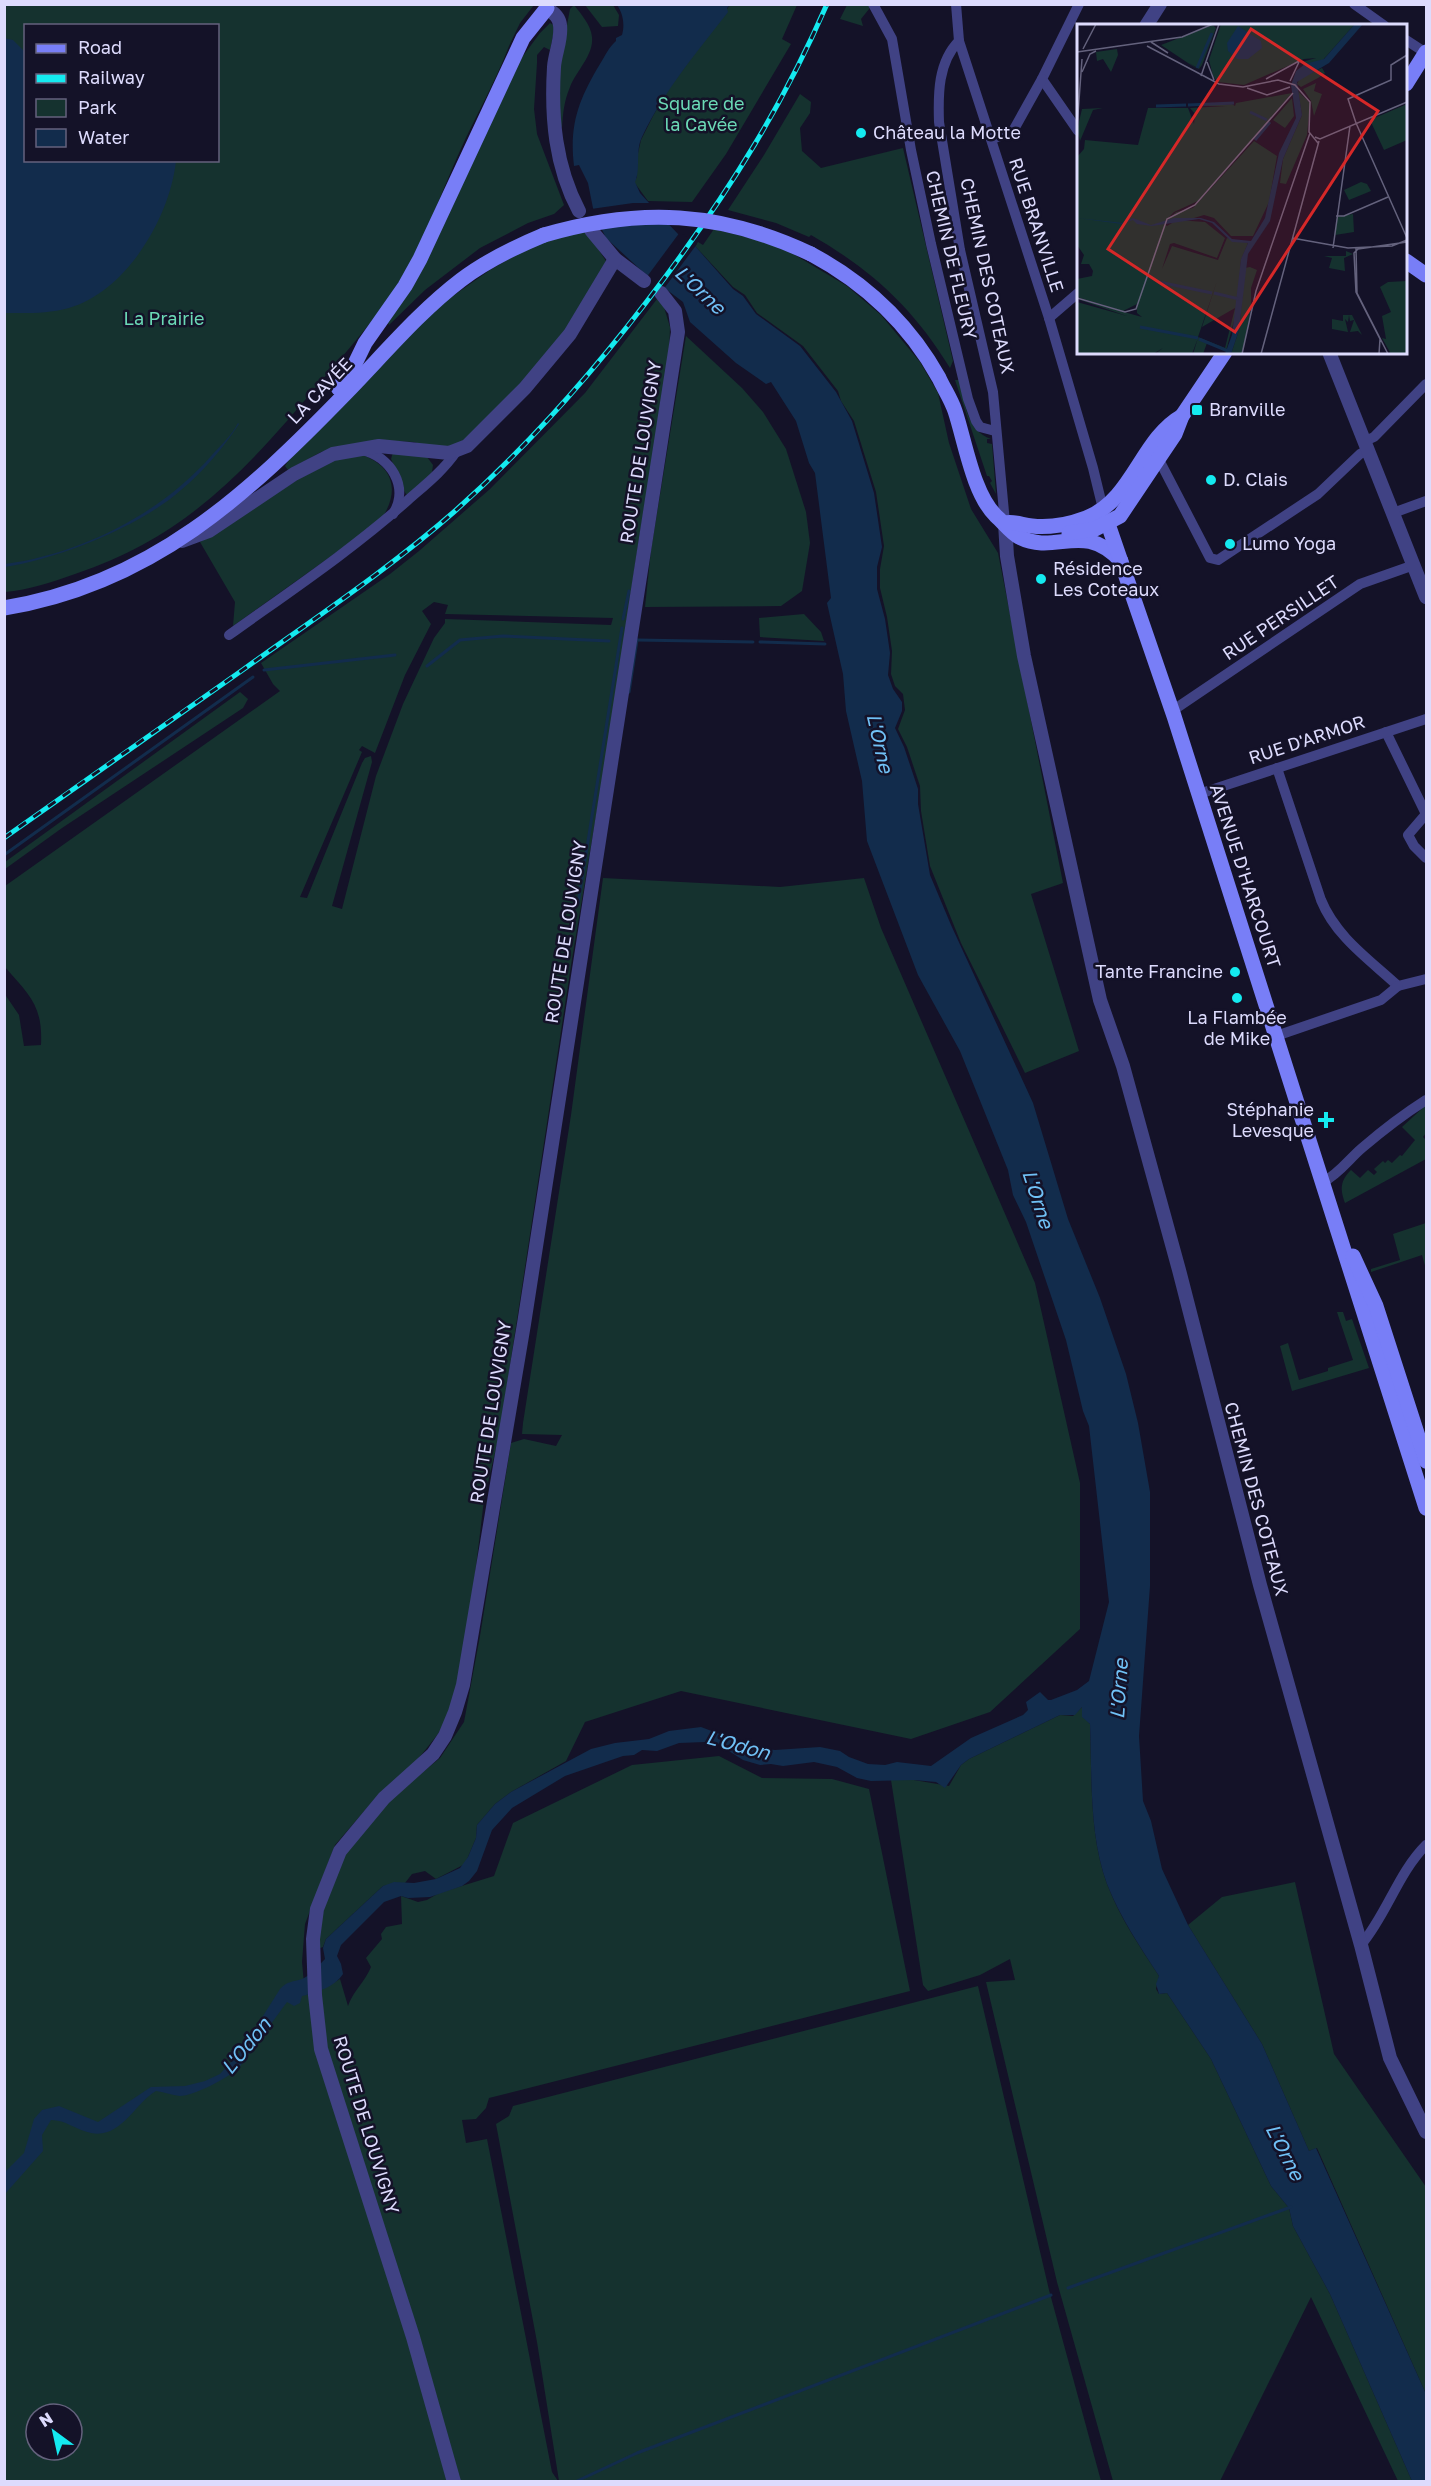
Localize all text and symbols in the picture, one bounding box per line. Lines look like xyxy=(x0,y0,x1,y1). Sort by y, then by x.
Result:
legend xyxy=(24,24,219,162)
inset map xyxy=(1077,24,1407,354)
text: Road xyxy=(78,36,122,58)
text: Railway xyxy=(78,66,145,88)
park label: Square de la Cavée xyxy=(658,92,744,135)
text: Park xyxy=(78,96,117,118)
place label: Château la Motte xyxy=(873,121,1021,143)
text: Water xyxy=(78,126,129,148)
marker: Château la Motte xyxy=(854,126,868,140)
street label: RUE BRANVILLE xyxy=(1005,155,1069,295)
street label: CHEMIN DE FLEURY xyxy=(922,168,982,342)
street label: CHEMIN DES COTEAUX xyxy=(956,176,1020,376)
water label: L'Orne xyxy=(670,260,732,320)
park label: La Prairie xyxy=(123,307,205,329)
street label: LA CAVÉE xyxy=(282,353,356,428)
street label: ROUTE DE LOUVIGNY xyxy=(615,358,665,545)
place label: Branville xyxy=(1209,398,1285,420)
marker: Branville xyxy=(1190,403,1204,417)
place label: D. Clais xyxy=(1223,468,1288,490)
marker: D. Clais xyxy=(1204,473,1218,487)
place label: Lumo Yoga xyxy=(1242,532,1336,554)
marker: Lumo Yoga xyxy=(1223,537,1237,551)
place label: Résidence Les Coteaux xyxy=(1053,557,1159,600)
street label: RUE PERSILLET xyxy=(1218,570,1343,664)
marker: Résidence Les Coteaux xyxy=(1034,572,1048,586)
street label: RUE D'ARMOR xyxy=(1246,710,1368,768)
water label: L'Orne xyxy=(862,711,900,776)
street label: AVENUE D'HARCOURT xyxy=(1206,781,1286,971)
street label: ROUTE DE LOUVIGNY xyxy=(540,838,590,1025)
place label: Tante Francine xyxy=(1095,960,1223,982)
marker: Tante Francine xyxy=(1228,965,1242,979)
marker: La Flambée de Mike xyxy=(1230,991,1244,1005)
place label: La Flambée de Mike xyxy=(1187,1006,1287,1049)
place label: Stéphanie Levesque xyxy=(1227,1098,1314,1141)
marker: Stéphanie Levesque xyxy=(1319,1113,1333,1127)
water label: L'Orne xyxy=(1018,1166,1060,1232)
street label: ROUTE DE LOUVIGNY xyxy=(465,1318,515,1505)
street label: CHEMIN DES COTEAUX xyxy=(1220,1399,1293,1598)
water label: L'Orne xyxy=(1104,1657,1132,1720)
water label: L'Odon xyxy=(704,1724,774,1764)
water label: L'Odon xyxy=(215,2012,276,2078)
street label: ROUTE DE LOUVIGNY xyxy=(329,2033,405,2217)
water label: L'Orne xyxy=(1262,2119,1311,2185)
north arrow xyxy=(24,2402,84,2462)
text: N xyxy=(35,2408,56,2431)

